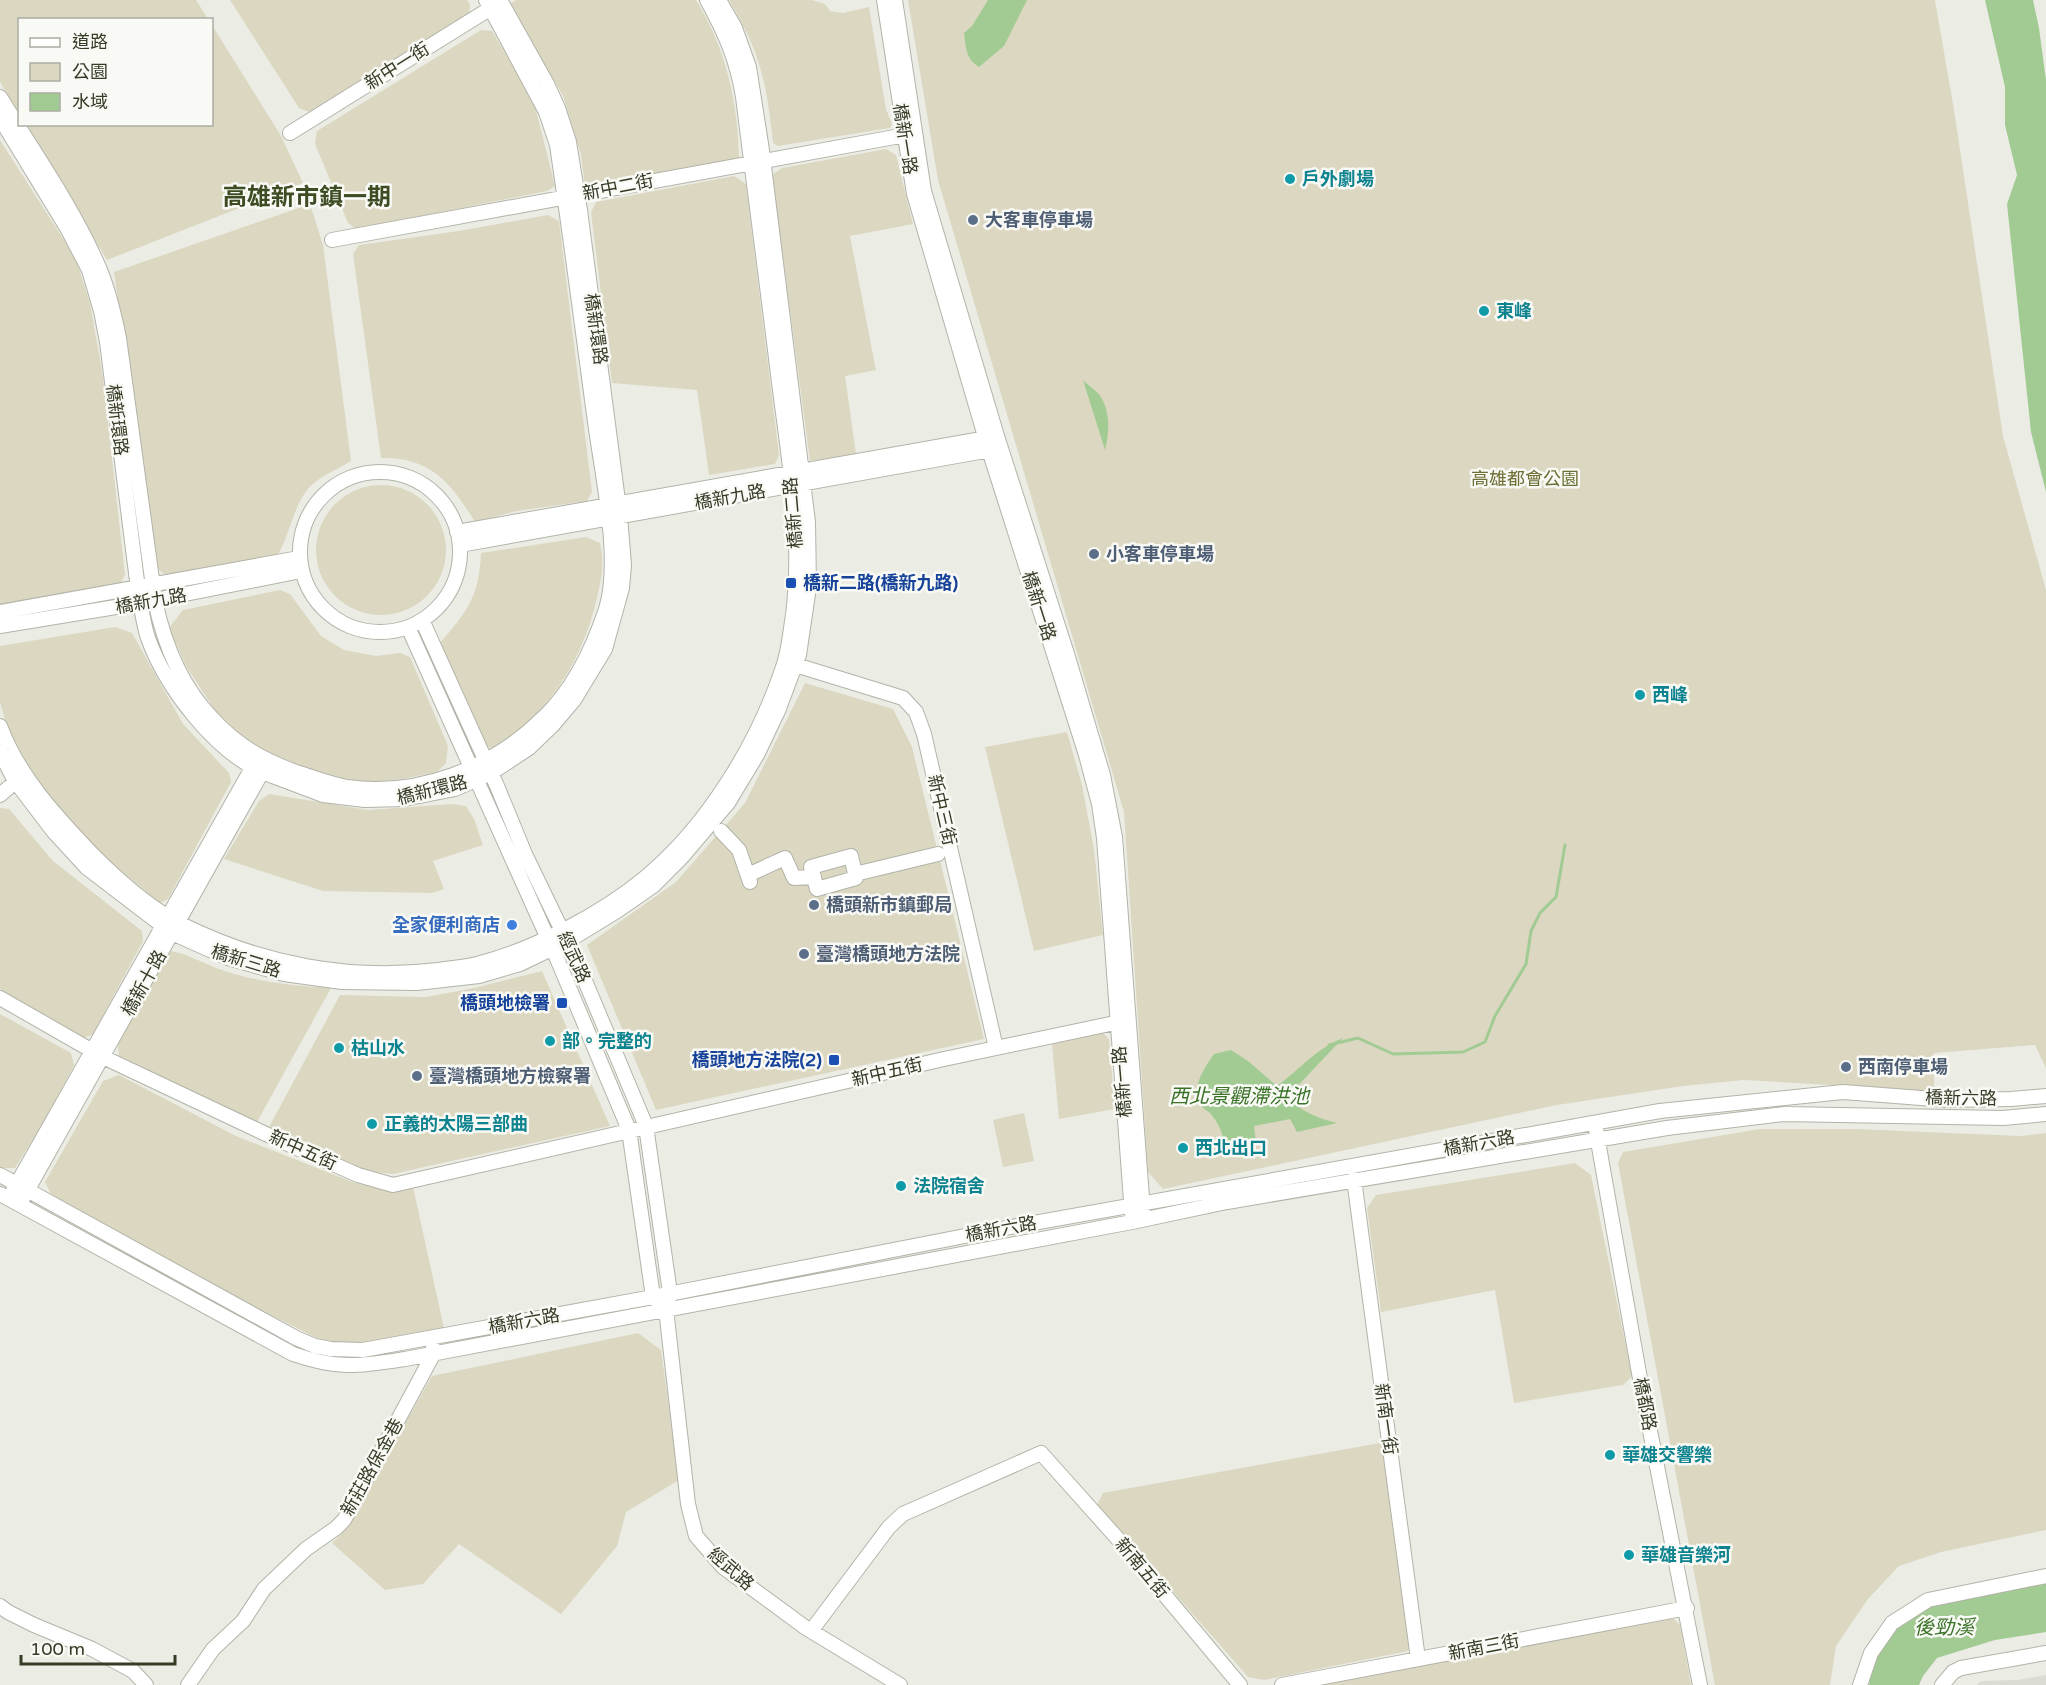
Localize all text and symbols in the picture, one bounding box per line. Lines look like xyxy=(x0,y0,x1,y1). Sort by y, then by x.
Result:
legend xyxy=(18,18,213,126)
text: 道路 xyxy=(72,31,108,53)
street label: 新中一街 xyxy=(361,38,433,94)
text: 公園 xyxy=(72,61,108,83)
text: 水域 xyxy=(72,91,108,113)
street label: 橋新一路 xyxy=(889,102,921,176)
place label: 戶外劇場 xyxy=(1302,168,1374,190)
street label: 新中二街 xyxy=(581,169,655,205)
marker: 戶外劇場 xyxy=(1283,172,1297,186)
district label: 高雄新市鎮一期 xyxy=(223,183,391,212)
place label: 大客車停車場 xyxy=(985,209,1093,231)
marker: 大客車停車場 xyxy=(966,213,980,227)
street label: 橋新環路 xyxy=(580,292,612,366)
place label: 東峰 xyxy=(1496,300,1532,322)
marker: 東峰 xyxy=(1477,304,1491,318)
street label: 橋新環路 xyxy=(102,383,132,457)
park label: 高雄都會公園 xyxy=(1471,468,1579,490)
street label: 橋新二路 xyxy=(779,476,807,550)
street label: 橋新九路 xyxy=(693,480,767,514)
place label: 小客車停車場 xyxy=(1106,543,1214,565)
marker: 小客車停車場 xyxy=(1087,547,1101,561)
street label: 橋新一路 xyxy=(1017,568,1061,644)
place label: 橋新二路(橋新九路) xyxy=(803,572,959,594)
marker: 橋新二路(橋新九路) xyxy=(784,576,798,590)
street label: 橋新九路 xyxy=(114,584,188,618)
place label: 西峰 xyxy=(1652,684,1688,706)
marker: 西峰 xyxy=(1633,688,1647,702)
street label: 橋新環路 xyxy=(394,771,470,809)
street label: 新中三街 xyxy=(923,772,961,848)
place label: 橋頭新市鎮郵局 xyxy=(826,894,952,916)
marker: 橋頭新市鎮郵局 xyxy=(807,898,821,912)
place label: 全家便利商店 xyxy=(392,914,500,936)
marker: 全家便利商店 xyxy=(505,918,519,932)
street label: 經武路 xyxy=(553,928,595,986)
street label: 橋新三路 xyxy=(208,940,284,982)
place label: 臺灣橋頭地方法院 xyxy=(816,943,960,965)
street label: 橋新十路 xyxy=(117,946,171,1020)
marker: 臺灣橋頭地方法院 xyxy=(797,947,811,961)
place label: 橋頭地檢署 xyxy=(460,992,550,1014)
marker: 橋頭地檢署 xyxy=(555,996,569,1010)
place label: 部。完整的 xyxy=(562,1030,652,1052)
marker: 部。完整的 xyxy=(543,1034,557,1048)
place label: 枯山水 xyxy=(351,1037,405,1059)
marker: 枯山水 xyxy=(332,1041,346,1055)
street label: 橋新一路 xyxy=(1108,1045,1136,1119)
place label: 橋頭地方法院(2) xyxy=(691,1049,822,1071)
marker: 橋頭地方法院(2) xyxy=(827,1053,841,1067)
street label: 新中五街 xyxy=(849,1053,925,1091)
place label: 西南停車場 xyxy=(1858,1056,1948,1078)
marker: 西南停車場 xyxy=(1839,1060,1853,1074)
place label: 臺灣橋頭地方檢察署 xyxy=(429,1065,591,1087)
marker: 臺灣橋頭地方檢察署 xyxy=(410,1069,424,1083)
water label: 西北景觀滯洪池 xyxy=(1169,1085,1311,1109)
street label: 橋新六路 xyxy=(1925,1086,1997,1110)
place label: 正義的太陽三部曲 xyxy=(384,1113,528,1135)
marker: 正義的太陽三部曲 xyxy=(365,1117,379,1131)
street label: 新中五街 xyxy=(266,1125,340,1175)
street label: 橋新六路 xyxy=(1442,1126,1516,1160)
place label: 西北出口 xyxy=(1195,1137,1267,1159)
marker: 西北出口 xyxy=(1176,1141,1190,1155)
place label: 法院宿舍 xyxy=(913,1175,985,1197)
marker: 法院宿舍 xyxy=(894,1179,908,1193)
street label: 橋新六路 xyxy=(964,1212,1038,1246)
street label: 橋新六路 xyxy=(487,1304,561,1338)
street label: 橋都路 xyxy=(1629,1375,1661,1433)
street label: 新南一街 xyxy=(1370,1382,1402,1456)
street label: 新莊路保金巷 xyxy=(336,1414,408,1520)
place label: 華雄交響樂 xyxy=(1622,1444,1712,1466)
marker: 華雄交響樂 xyxy=(1603,1448,1617,1462)
street label: 新南五街 xyxy=(1110,1533,1174,1603)
street label: 經武路 xyxy=(703,1543,759,1595)
place label: 華雄音樂河 xyxy=(1641,1544,1731,1566)
marker: 華雄音樂河 xyxy=(1622,1548,1636,1562)
water label: 後勁溪 xyxy=(1914,1616,1977,1640)
scale bar xyxy=(21,1628,176,1666)
street label: 新南三街 xyxy=(1447,1629,1521,1665)
text: 100 m xyxy=(30,1638,85,1660)

